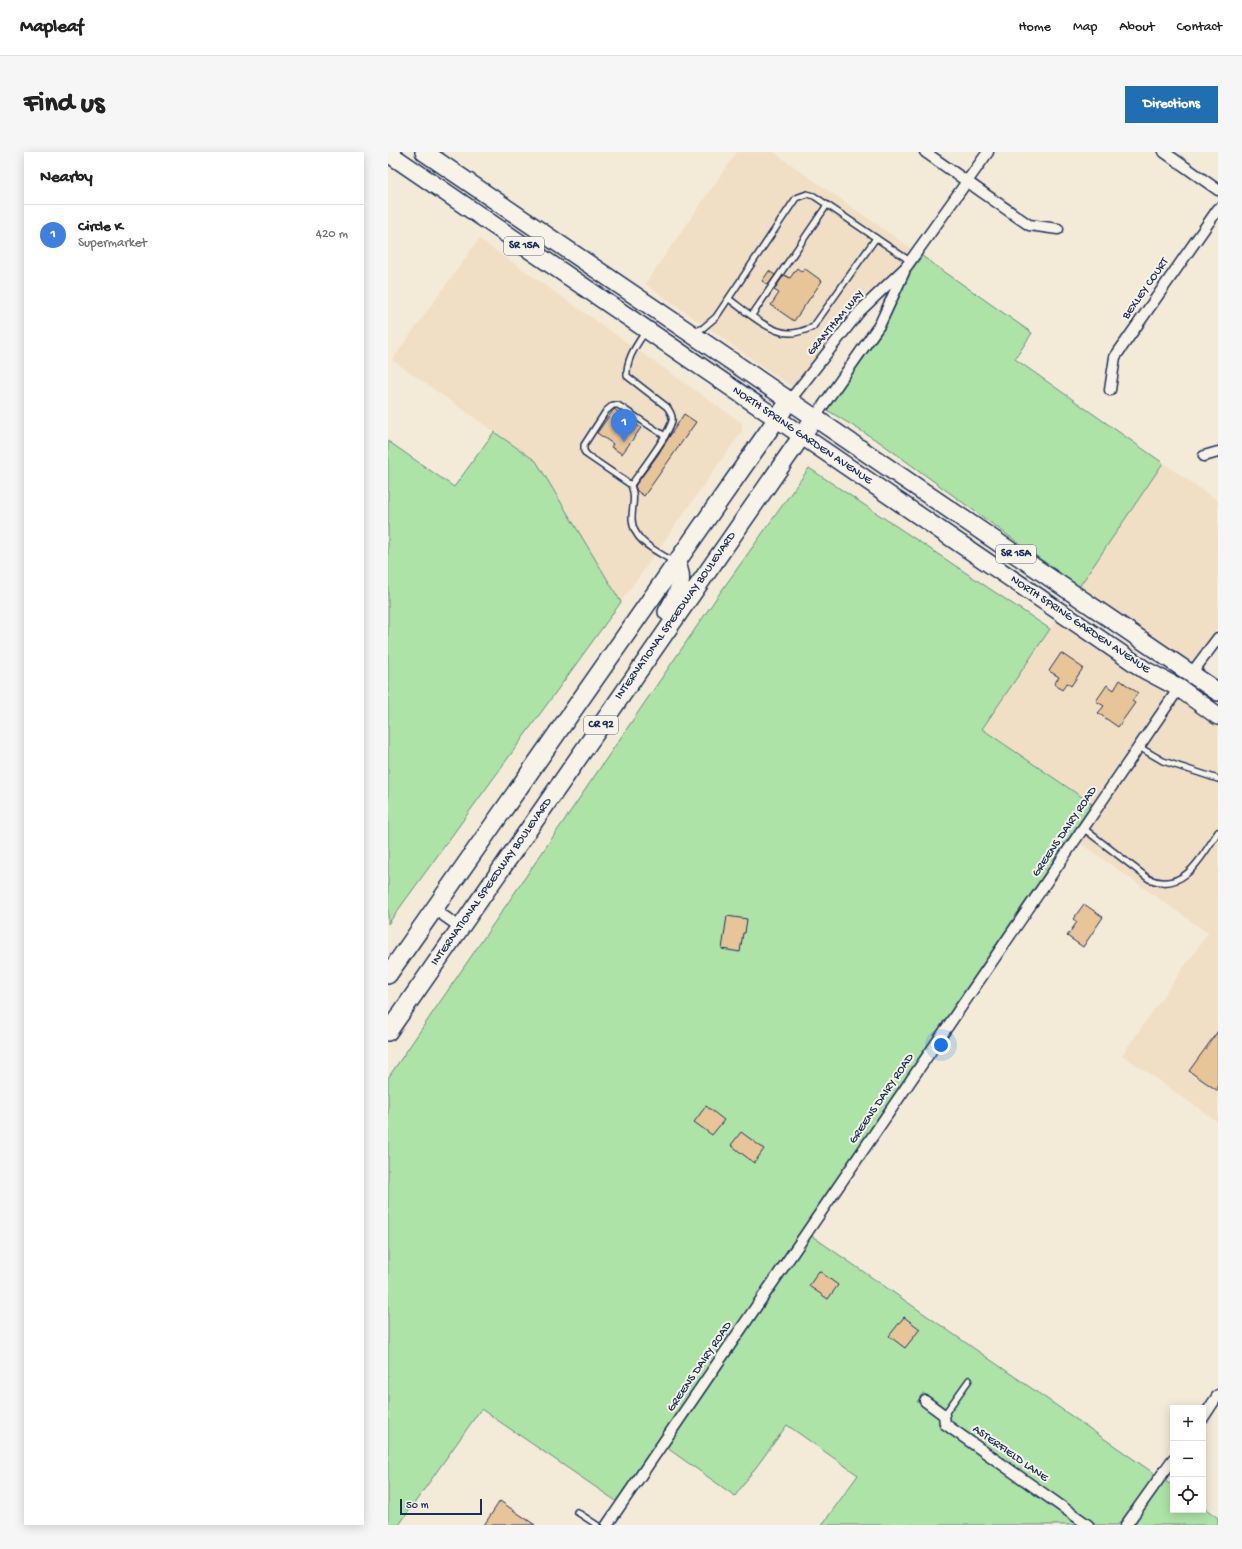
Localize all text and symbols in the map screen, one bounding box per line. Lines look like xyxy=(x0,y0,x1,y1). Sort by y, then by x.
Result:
text: Mapleaf xyxy=(20,16,83,39)
text: Home xyxy=(1019,19,1051,36)
text: Map xyxy=(1073,19,1097,36)
text: About xyxy=(1119,19,1155,36)
text: Contact xyxy=(1177,19,1222,36)
button: Directions xyxy=(1125,86,1218,123)
text: Find us xyxy=(24,88,104,121)
text: Nearby xyxy=(40,168,93,188)
text: Circle K xyxy=(78,218,123,236)
text: 1 xyxy=(50,227,56,242)
text: 420 m xyxy=(316,227,348,242)
text: Supermarket xyxy=(78,236,147,251)
road number: SR 15A xyxy=(504,237,544,255)
street label: BEXLEY COURT xyxy=(1119,254,1173,323)
street label: GRANTHAM WAY xyxy=(804,287,868,359)
street label: NORTH SPRING GARDEN AVENUE xyxy=(729,384,875,488)
pin: 1 xyxy=(611,409,637,442)
street label: INTERNATIONAL SPEEDWAY BOULEVARD xyxy=(612,529,740,703)
road number: SR 15A xyxy=(996,545,1036,563)
street label: NORTH SPRING GARDEN AVENUE xyxy=(1007,573,1153,677)
road number: CR 92 xyxy=(584,716,618,734)
street label: GREENS DAIRY ROAD xyxy=(1030,784,1101,880)
street label: INTERNATIONAL SPEEDWAY BOULEVARD xyxy=(428,795,556,969)
your location xyxy=(931,1035,951,1055)
street label: GREENS DAIRY ROAD xyxy=(847,1051,918,1147)
street label: GREENS DAIRY ROAD xyxy=(665,1319,736,1415)
map controls xyxy=(1170,1405,1206,1513)
button: + xyxy=(1170,1405,1206,1441)
street label: ASTERFIELD LANE xyxy=(969,1423,1051,1486)
button: − xyxy=(1170,1441,1206,1477)
button: locate xyxy=(1170,1477,1206,1513)
scale bar xyxy=(400,1497,482,1516)
text: 50 m xyxy=(406,1500,428,1512)

